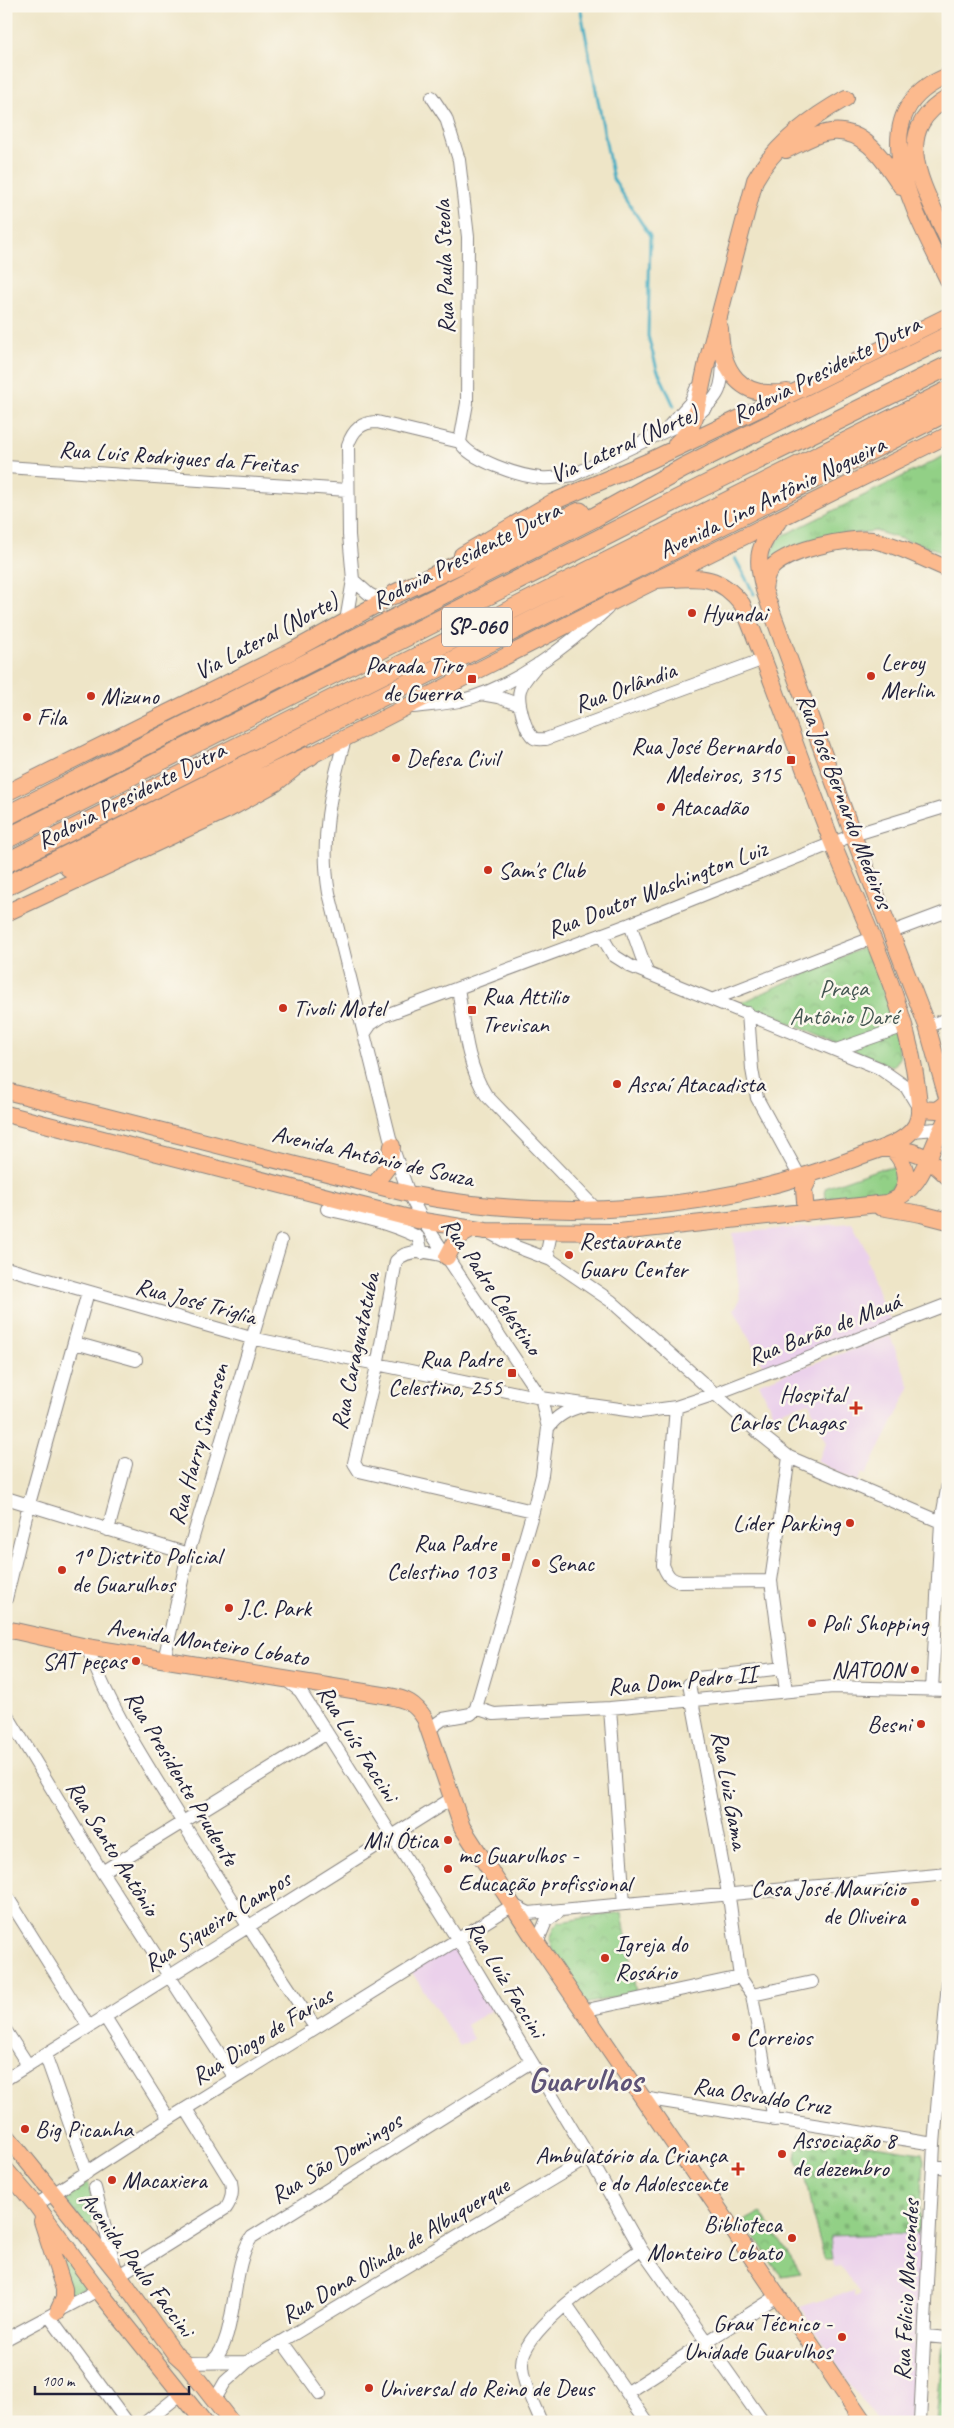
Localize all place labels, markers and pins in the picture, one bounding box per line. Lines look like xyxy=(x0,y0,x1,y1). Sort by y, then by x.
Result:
place label: Hyundai xyxy=(702,598,770,628)
marker: Hyundai xyxy=(686,607,698,619)
place label: Leroy Merlin xyxy=(881,647,935,705)
place label: Parada Tiro de Guerra xyxy=(365,650,465,708)
marker: Leroy Merlin xyxy=(865,670,877,682)
marker: Parada Tiro de Guerra xyxy=(466,673,478,685)
place label: Mizuno xyxy=(101,681,160,711)
marker: Mizuno xyxy=(85,690,97,702)
place label: Fila xyxy=(37,702,68,732)
marker: Fila xyxy=(21,711,33,723)
place label: Rua José Bernardo Medeiros, 315 xyxy=(631,731,783,789)
place label: Defesa Civil xyxy=(406,743,503,773)
marker: Defesa Civil xyxy=(390,752,402,764)
marker: Rua José Bernardo Medeiros, 315 xyxy=(785,754,797,766)
place label: Atacadão xyxy=(671,792,749,822)
marker: Atacadão xyxy=(655,801,667,813)
place label: Sam's Club xyxy=(498,855,586,885)
marker: Sam's Club xyxy=(482,864,494,876)
place label: Rua Attilio Trevisan xyxy=(482,981,570,1039)
place label: Tivoli Motel xyxy=(293,993,389,1023)
marker: Tivoli Motel xyxy=(277,1002,289,1014)
marker: Rua Attilio Trevisan xyxy=(466,1004,478,1016)
place label: Assaí Atacadista xyxy=(627,1069,767,1099)
marker: Assaí Atacadista xyxy=(611,1078,623,1090)
place label: Restaurante Guaru Center xyxy=(579,1226,689,1284)
marker: Restaurante Guaru Center xyxy=(563,1249,575,1261)
place label: Rua Padre Celestino, 255 xyxy=(388,1344,504,1402)
marker: Rua Padre Celestino, 255 xyxy=(506,1367,518,1379)
place label: Hospital Carlos Chagas xyxy=(729,1379,849,1437)
marker: Hospital Carlos Chagas xyxy=(849,1401,863,1415)
place label: Líder Parking xyxy=(733,1508,841,1538)
marker: Líder Parking xyxy=(844,1517,856,1529)
place label: Rua Padre Celestino 103 xyxy=(387,1528,498,1586)
place label: 1º Distrito Policial de Guarulhos xyxy=(72,1541,225,1599)
place label: Senac xyxy=(546,1548,595,1578)
marker: Rua Padre Celestino 103 xyxy=(500,1551,512,1563)
marker: Senac xyxy=(530,1557,542,1569)
marker: 1º Distrito Policial de Guarulhos xyxy=(56,1564,68,1576)
place label: J.C. Park xyxy=(238,1593,313,1623)
marker: J.C. Park xyxy=(223,1602,235,1614)
place label: Poli Shopping xyxy=(822,1608,930,1638)
marker: Poli Shopping xyxy=(806,1617,818,1629)
place label: SAT peças xyxy=(42,1646,129,1676)
marker: SAT peças xyxy=(130,1655,142,1667)
place label: NATOON xyxy=(831,1655,908,1685)
marker: NATOON xyxy=(909,1664,921,1676)
place label: Besni xyxy=(867,1709,913,1739)
marker: Besni xyxy=(915,1718,927,1730)
place label: Mil Ótica xyxy=(364,1825,439,1855)
marker: Mil Ótica xyxy=(442,1834,454,1846)
place label: mc Guarulhos - Educação profissional xyxy=(458,1840,635,1898)
marker: mc Guarulhos - Educação profissional xyxy=(442,1863,454,1875)
place label: Casa José Maurício de Oliveira xyxy=(751,1873,908,1931)
marker: Casa José Maurício de Oliveira xyxy=(909,1896,921,1908)
place label: Igreja do Rosário xyxy=(615,1929,689,1987)
marker: Igreja do Rosário xyxy=(599,1952,611,1964)
place label: Correios xyxy=(746,2022,814,2052)
marker: Correios xyxy=(730,2031,742,2043)
place label: Big Picanha xyxy=(35,2114,135,2144)
marker: Big Picanha xyxy=(19,2123,31,2135)
place label: Associação 8 de dezembro xyxy=(792,2125,898,2183)
place label: Ambulatório da Criança e do Adolescente xyxy=(536,2140,729,2198)
marker: Associação 8 de dezembro xyxy=(776,2148,788,2160)
marker: Ambulatório da Criança e do Adolescente xyxy=(731,2162,745,2176)
place label: Macaxiera xyxy=(122,2165,208,2195)
marker: Macaxiera xyxy=(106,2174,118,2186)
place label: Biblioteca Monteiro Lobato xyxy=(647,2209,784,2267)
marker: Biblioteca Monteiro Lobato xyxy=(786,2232,798,2244)
place label: Grau Técnico - Unidade Guarulhos xyxy=(684,2308,835,2366)
marker: Grau Técnico - Unidade Guarulhos xyxy=(836,2331,848,2343)
place label: Universal do Reino de Deus xyxy=(379,2373,595,2403)
marker: Universal do Reino de Deus xyxy=(363,2382,375,2394)

